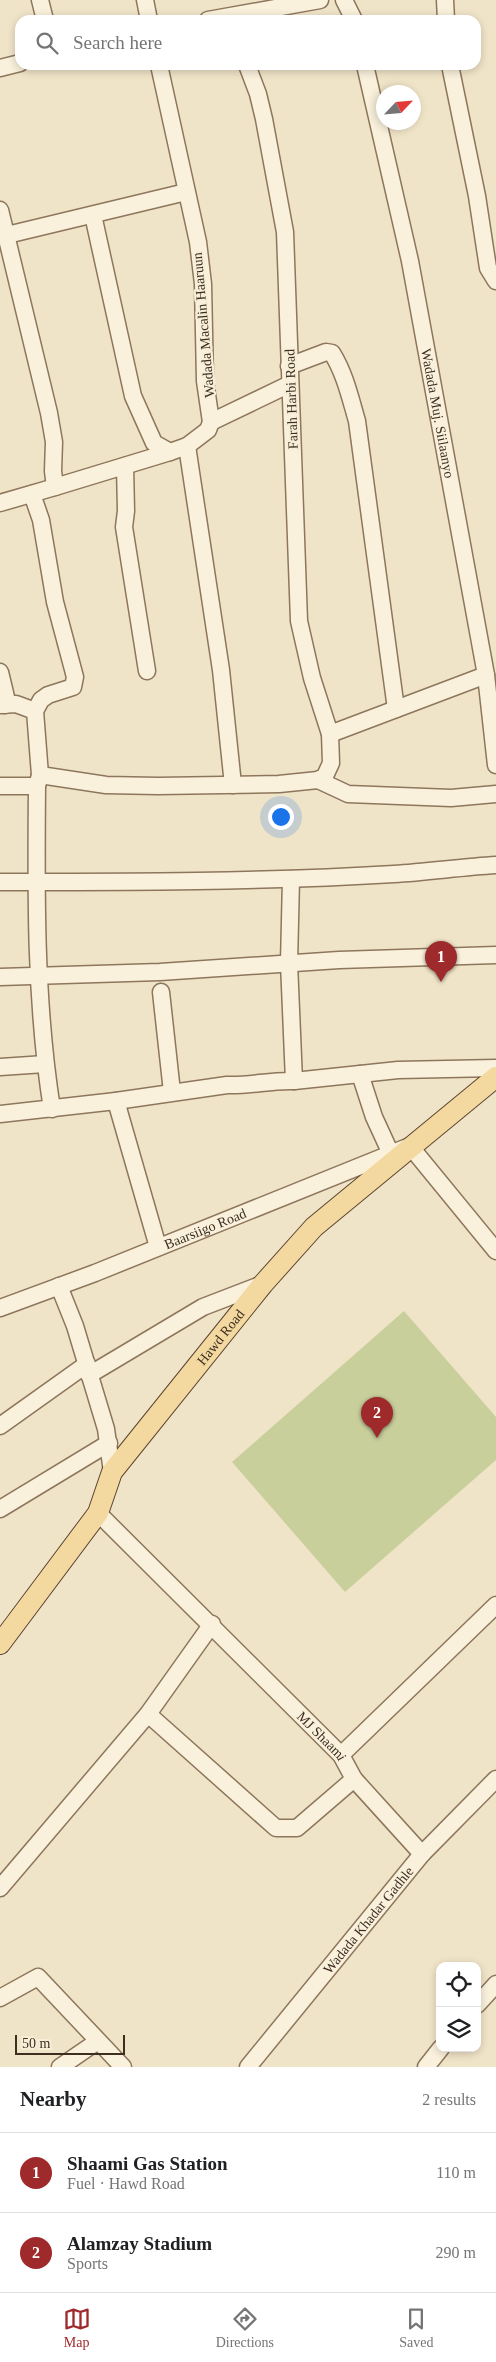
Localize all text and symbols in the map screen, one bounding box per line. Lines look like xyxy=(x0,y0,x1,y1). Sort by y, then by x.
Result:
search box xyxy=(15,15,481,70)
icon: search xyxy=(33,29,61,57)
text: Search here xyxy=(73,32,162,53)
north arrow xyxy=(376,85,421,130)
street label: Wadada Macalin Haaruun xyxy=(190,252,217,398)
street label: Wadada Muj. Siilaanyo xyxy=(418,347,457,479)
street label: Farah Harbi Road xyxy=(282,349,301,449)
your location xyxy=(268,804,294,830)
pin: 1 xyxy=(425,941,457,982)
street label: Baarsiigo Road xyxy=(162,1206,248,1252)
street label: Hawd Road xyxy=(194,1307,247,1368)
pin: 2 xyxy=(361,1397,393,1438)
street label: MJ Shaami xyxy=(294,1709,349,1763)
street label: Wadada Khadar Gadhle xyxy=(321,1864,417,1977)
map controls xyxy=(436,1962,481,2052)
button: locate xyxy=(436,1962,481,2007)
button: layers xyxy=(436,2007,481,2052)
scale bar xyxy=(15,2032,125,2055)
text: 50 m xyxy=(22,2036,50,2051)
text: Nearby xyxy=(20,2087,87,2111)
text: 2 results xyxy=(422,2091,476,2108)
text: Shaami Gas Station xyxy=(67,2153,227,2174)
text: 1 xyxy=(32,2164,40,2181)
text: 110 m xyxy=(436,2164,476,2181)
text: Fuel · Hawd Road xyxy=(67,2175,185,2192)
text: Alamzay Stadium xyxy=(67,2233,212,2254)
text: 2 xyxy=(32,2244,40,2261)
text: 290 m xyxy=(436,2244,476,2261)
text: Sports xyxy=(67,2255,108,2272)
tab: Map xyxy=(63,2305,91,2351)
tab: Directions xyxy=(216,2305,274,2351)
tab: Saved xyxy=(399,2305,433,2351)

